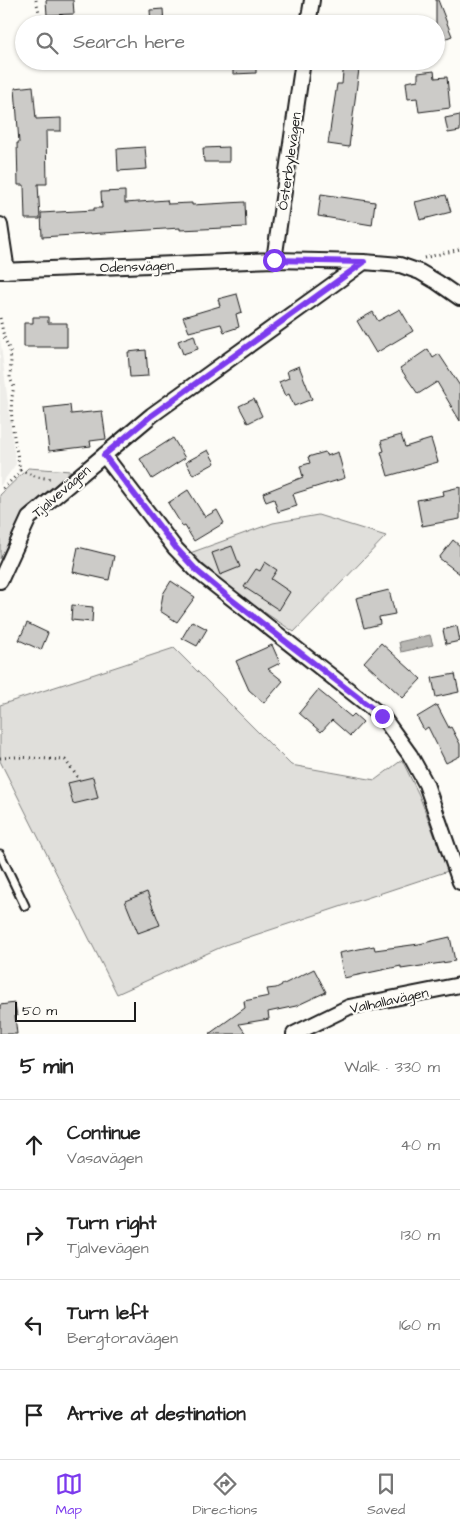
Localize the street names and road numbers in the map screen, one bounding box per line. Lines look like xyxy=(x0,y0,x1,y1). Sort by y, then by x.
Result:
street label: Österbylevägen xyxy=(273,111,307,211)
street label: Odensvägen xyxy=(100,256,175,278)
street label: Tjalvevägen xyxy=(28,461,95,523)
street label: Valhallavägen xyxy=(348,983,430,1019)

